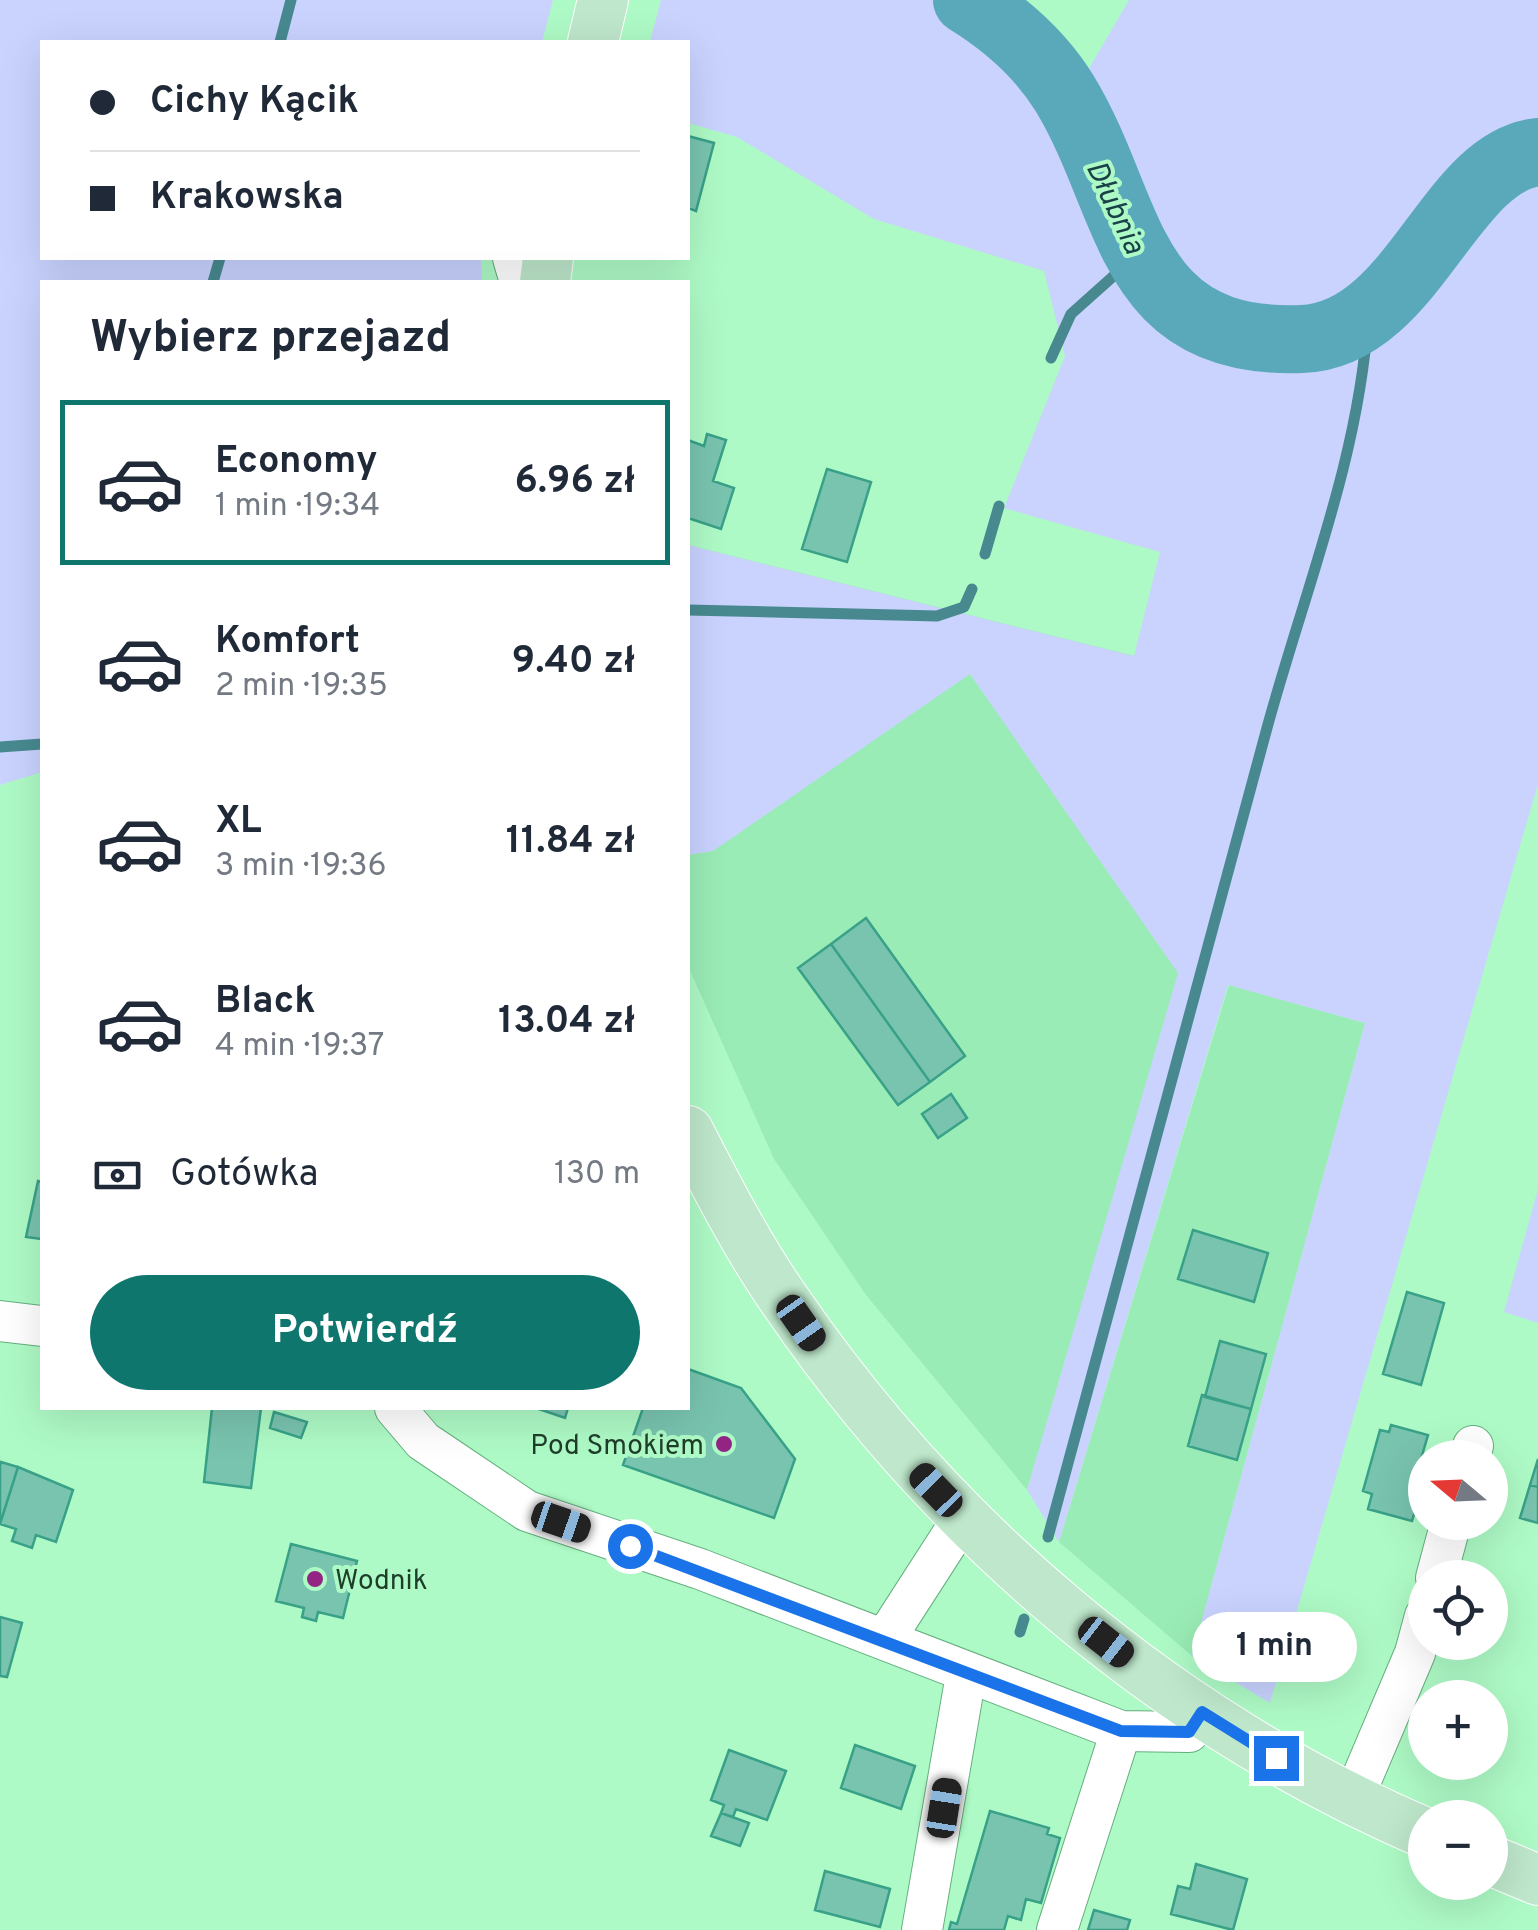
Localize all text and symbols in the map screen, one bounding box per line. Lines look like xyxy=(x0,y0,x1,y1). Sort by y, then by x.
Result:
text: Cichy Kącik xyxy=(150,78,359,127)
water label: Dłubnia xyxy=(1076,155,1152,261)
text: Krakowska xyxy=(150,174,344,223)
text: Wybierz przejazd xyxy=(90,311,451,368)
icon: car xyxy=(95,438,185,528)
text: Economy xyxy=(215,438,377,487)
text: 6.96 zł xyxy=(515,458,635,507)
text: 1 min · 19:34 xyxy=(215,487,380,527)
icon: car xyxy=(95,618,185,708)
text: Komfort xyxy=(215,618,360,667)
text: 9.40 zł xyxy=(512,638,635,687)
text: 2 min · 19:35 xyxy=(215,667,388,707)
icon: car xyxy=(95,798,185,888)
text: XL xyxy=(215,798,262,847)
text: 11.84 zł xyxy=(506,818,635,867)
text: 3 min · 19:36 xyxy=(215,847,387,887)
icon: car xyxy=(95,978,185,1068)
text: Black xyxy=(215,978,315,1027)
text: 13.04 zł xyxy=(498,998,635,1047)
text: 4 min · 19:37 xyxy=(215,1027,385,1067)
icon: cash xyxy=(90,1148,145,1203)
text: Gotówka xyxy=(170,1151,319,1200)
text: 130 m xyxy=(554,1155,640,1195)
button: Potwierdź xyxy=(90,1275,640,1390)
car xyxy=(772,1290,830,1356)
place label: Pod Smokiem xyxy=(530,1429,704,1465)
marker: Pod Smokiem xyxy=(713,1433,735,1455)
north arrow xyxy=(1408,1440,1508,1540)
map controls xyxy=(1408,1440,1508,1900)
car xyxy=(904,1458,968,1522)
car xyxy=(528,1498,594,1546)
route start xyxy=(608,1524,653,1569)
button: locate xyxy=(1408,1560,1508,1660)
place label: Wodnik xyxy=(335,1564,428,1600)
marker: Wodnik xyxy=(304,1568,326,1590)
car xyxy=(1073,1612,1139,1672)
callout: 1 min xyxy=(1194,1613,1358,1683)
text: 1 min xyxy=(1236,1627,1313,1667)
button: + xyxy=(1408,1680,1508,1780)
route end xyxy=(1254,1736,1299,1781)
car xyxy=(924,1776,964,1840)
button: − xyxy=(1408,1800,1508,1900)

